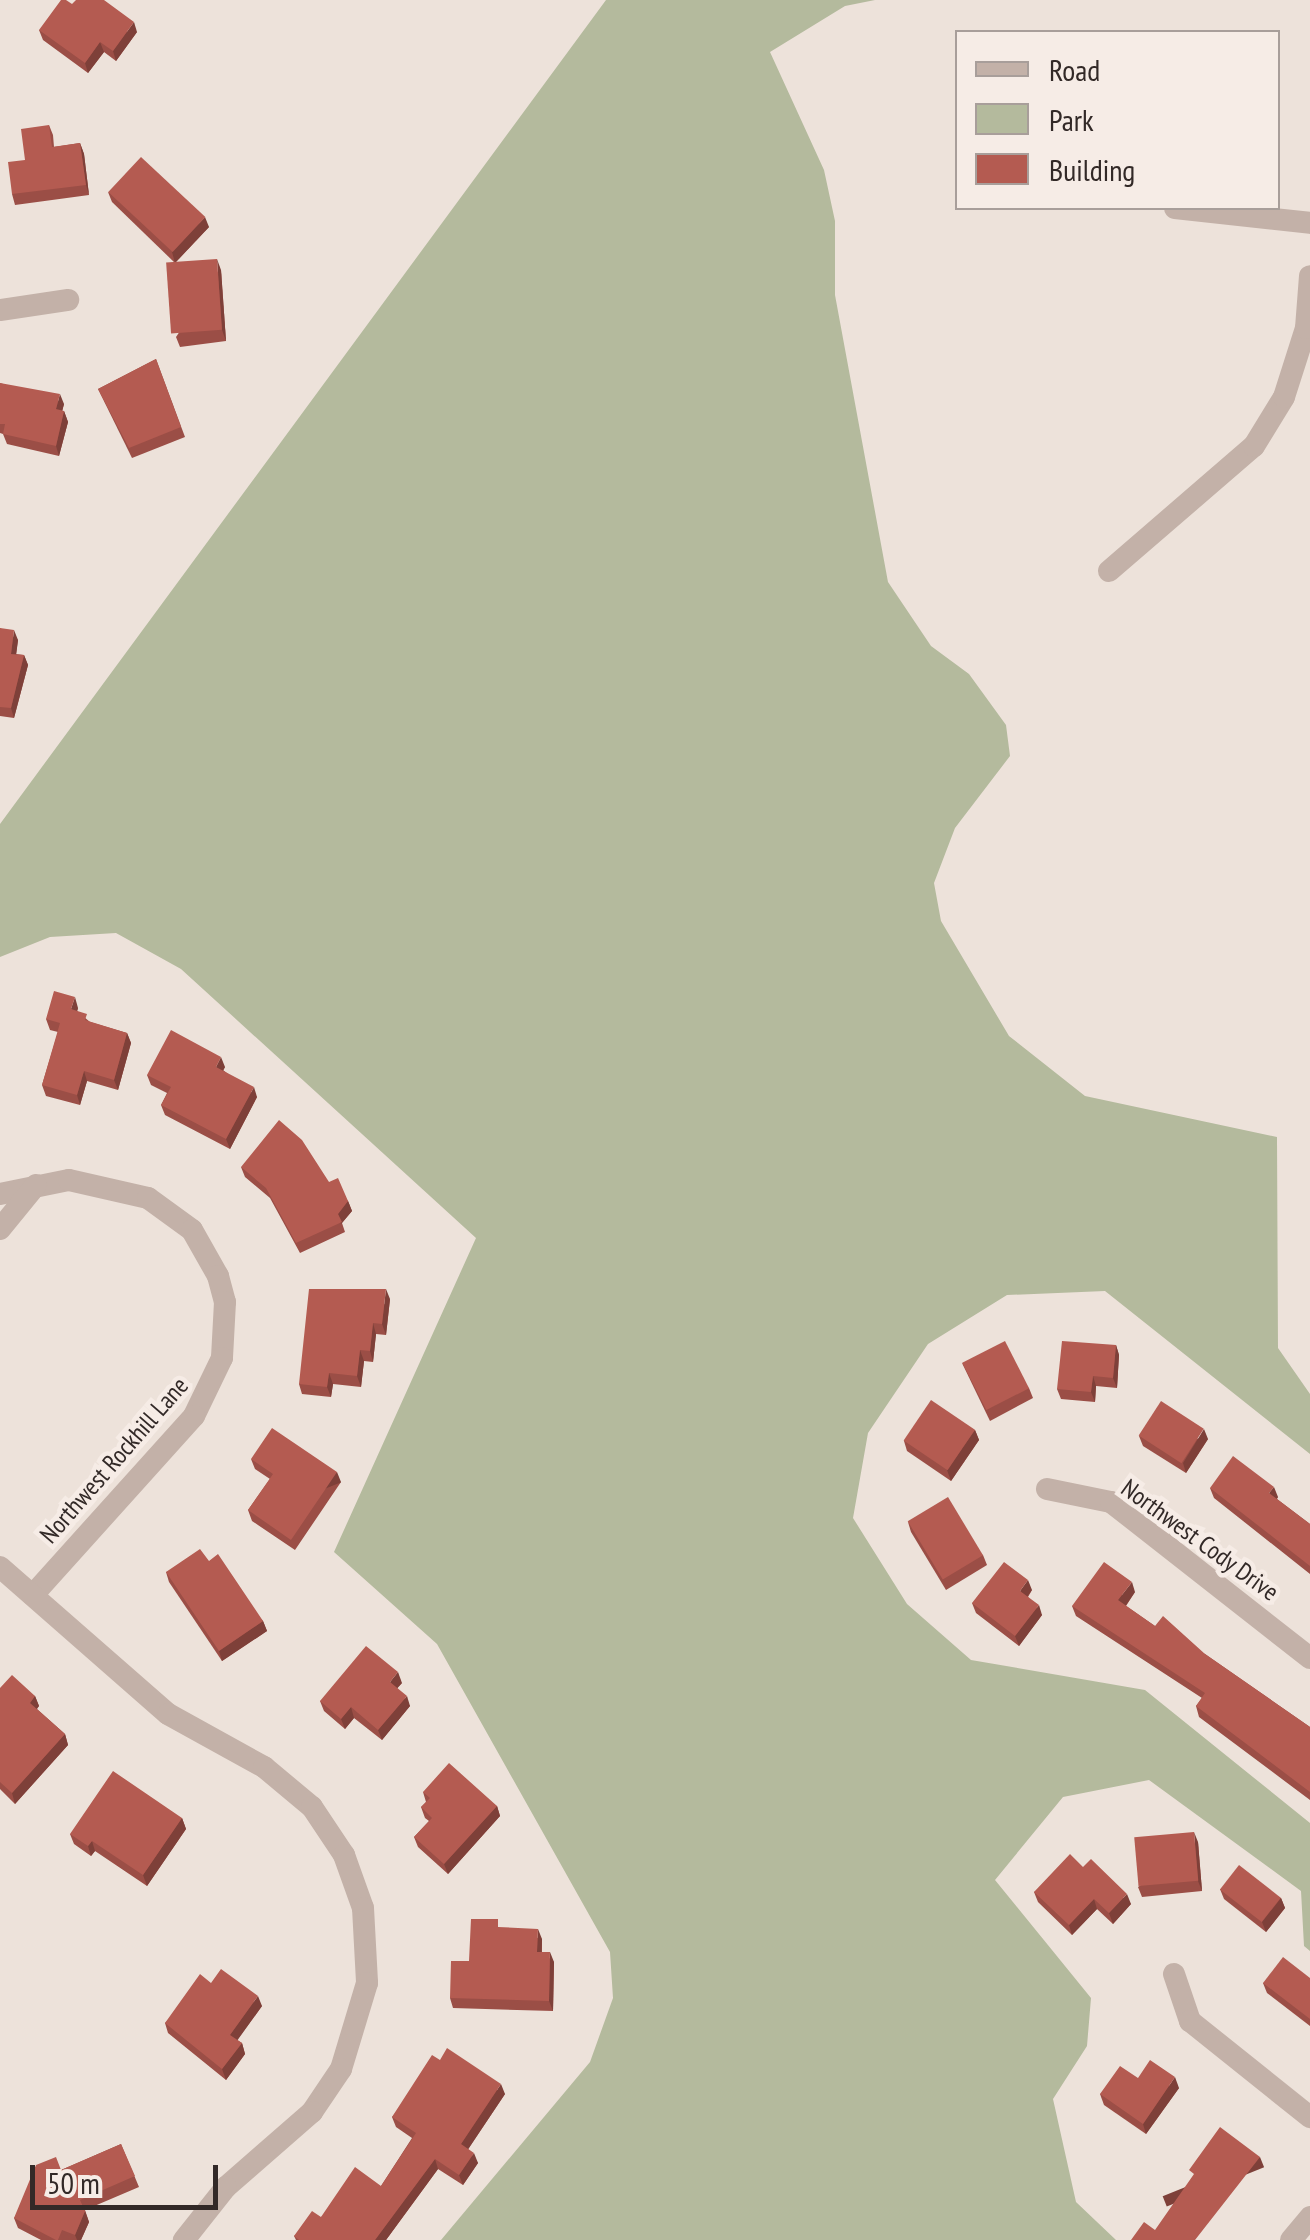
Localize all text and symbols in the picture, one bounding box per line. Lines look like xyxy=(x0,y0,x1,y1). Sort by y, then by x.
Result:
legend xyxy=(955,30,1280,210)
text: Road xyxy=(1049,50,1100,89)
text: Park xyxy=(1049,100,1094,139)
text: Building xyxy=(1049,150,1135,189)
street label: Northwest Rockhill Lane xyxy=(34,1371,194,1549)
street label: Northwest Cody Drive xyxy=(1115,1473,1285,1607)
scale bar xyxy=(35,2145,222,2207)
text: 50 m xyxy=(47,2163,100,2202)

